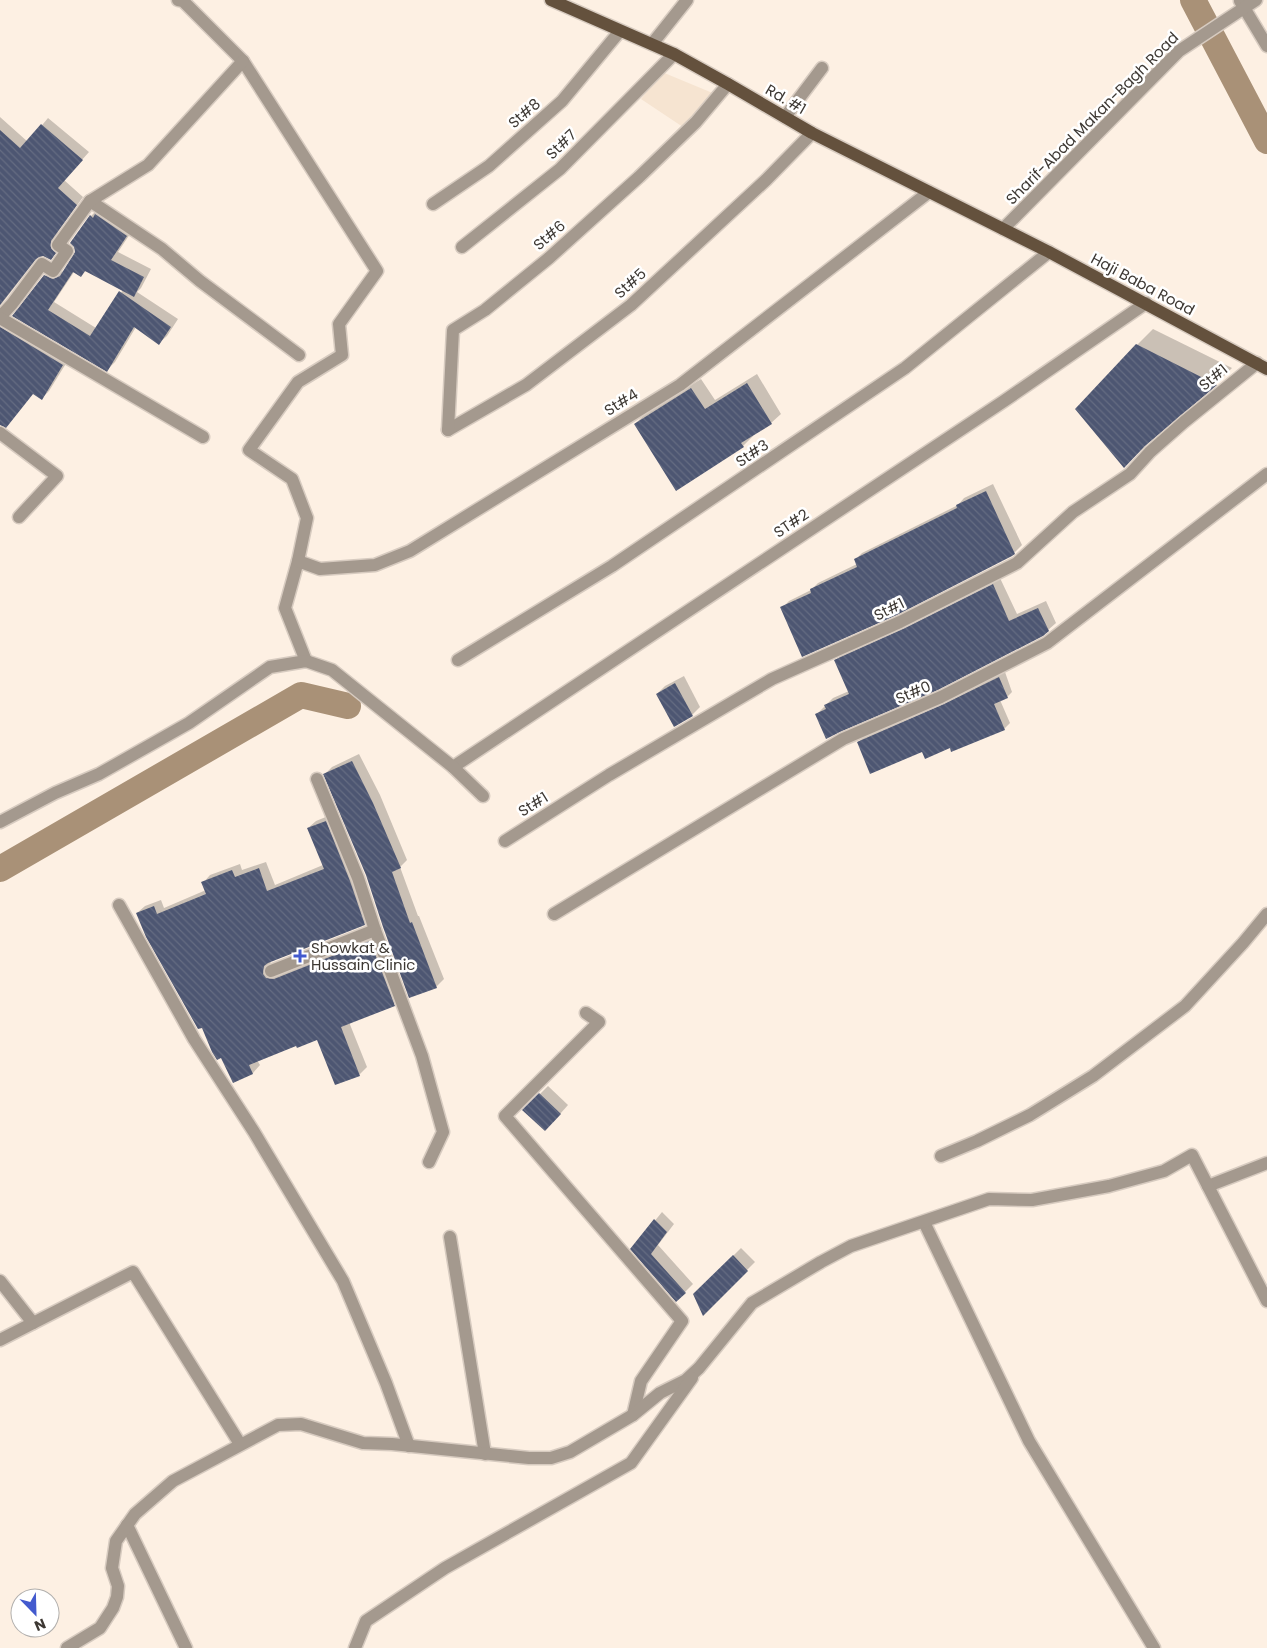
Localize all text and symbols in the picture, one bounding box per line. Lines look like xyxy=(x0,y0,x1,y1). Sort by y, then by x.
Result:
street label: Sharif-Abad Makan-Bagh Road xyxy=(1001,27,1183,209)
street label: Rd. #1 xyxy=(762,79,810,119)
street label: St#8 xyxy=(503,93,545,133)
street label: St#7 xyxy=(541,124,581,164)
street label: St#6 xyxy=(528,215,570,255)
street label: Haji Baba Road xyxy=(1087,248,1199,320)
street label: St#5 xyxy=(609,263,651,303)
street label: St#1 xyxy=(1194,359,1232,395)
street label: St#4 xyxy=(600,383,642,421)
street label: St#3 xyxy=(731,434,773,472)
street label: ST#2 xyxy=(769,504,813,542)
street label: St#1 xyxy=(870,593,908,625)
street label: St#0 xyxy=(892,675,934,709)
street label: St#1 xyxy=(514,787,552,821)
place label: Showkat & Hussain Clinic xyxy=(311,937,415,975)
marker: Showkat & Hussain Clinic xyxy=(293,949,307,963)
north arrow xyxy=(10,1588,60,1638)
text: N xyxy=(31,1614,49,1636)

